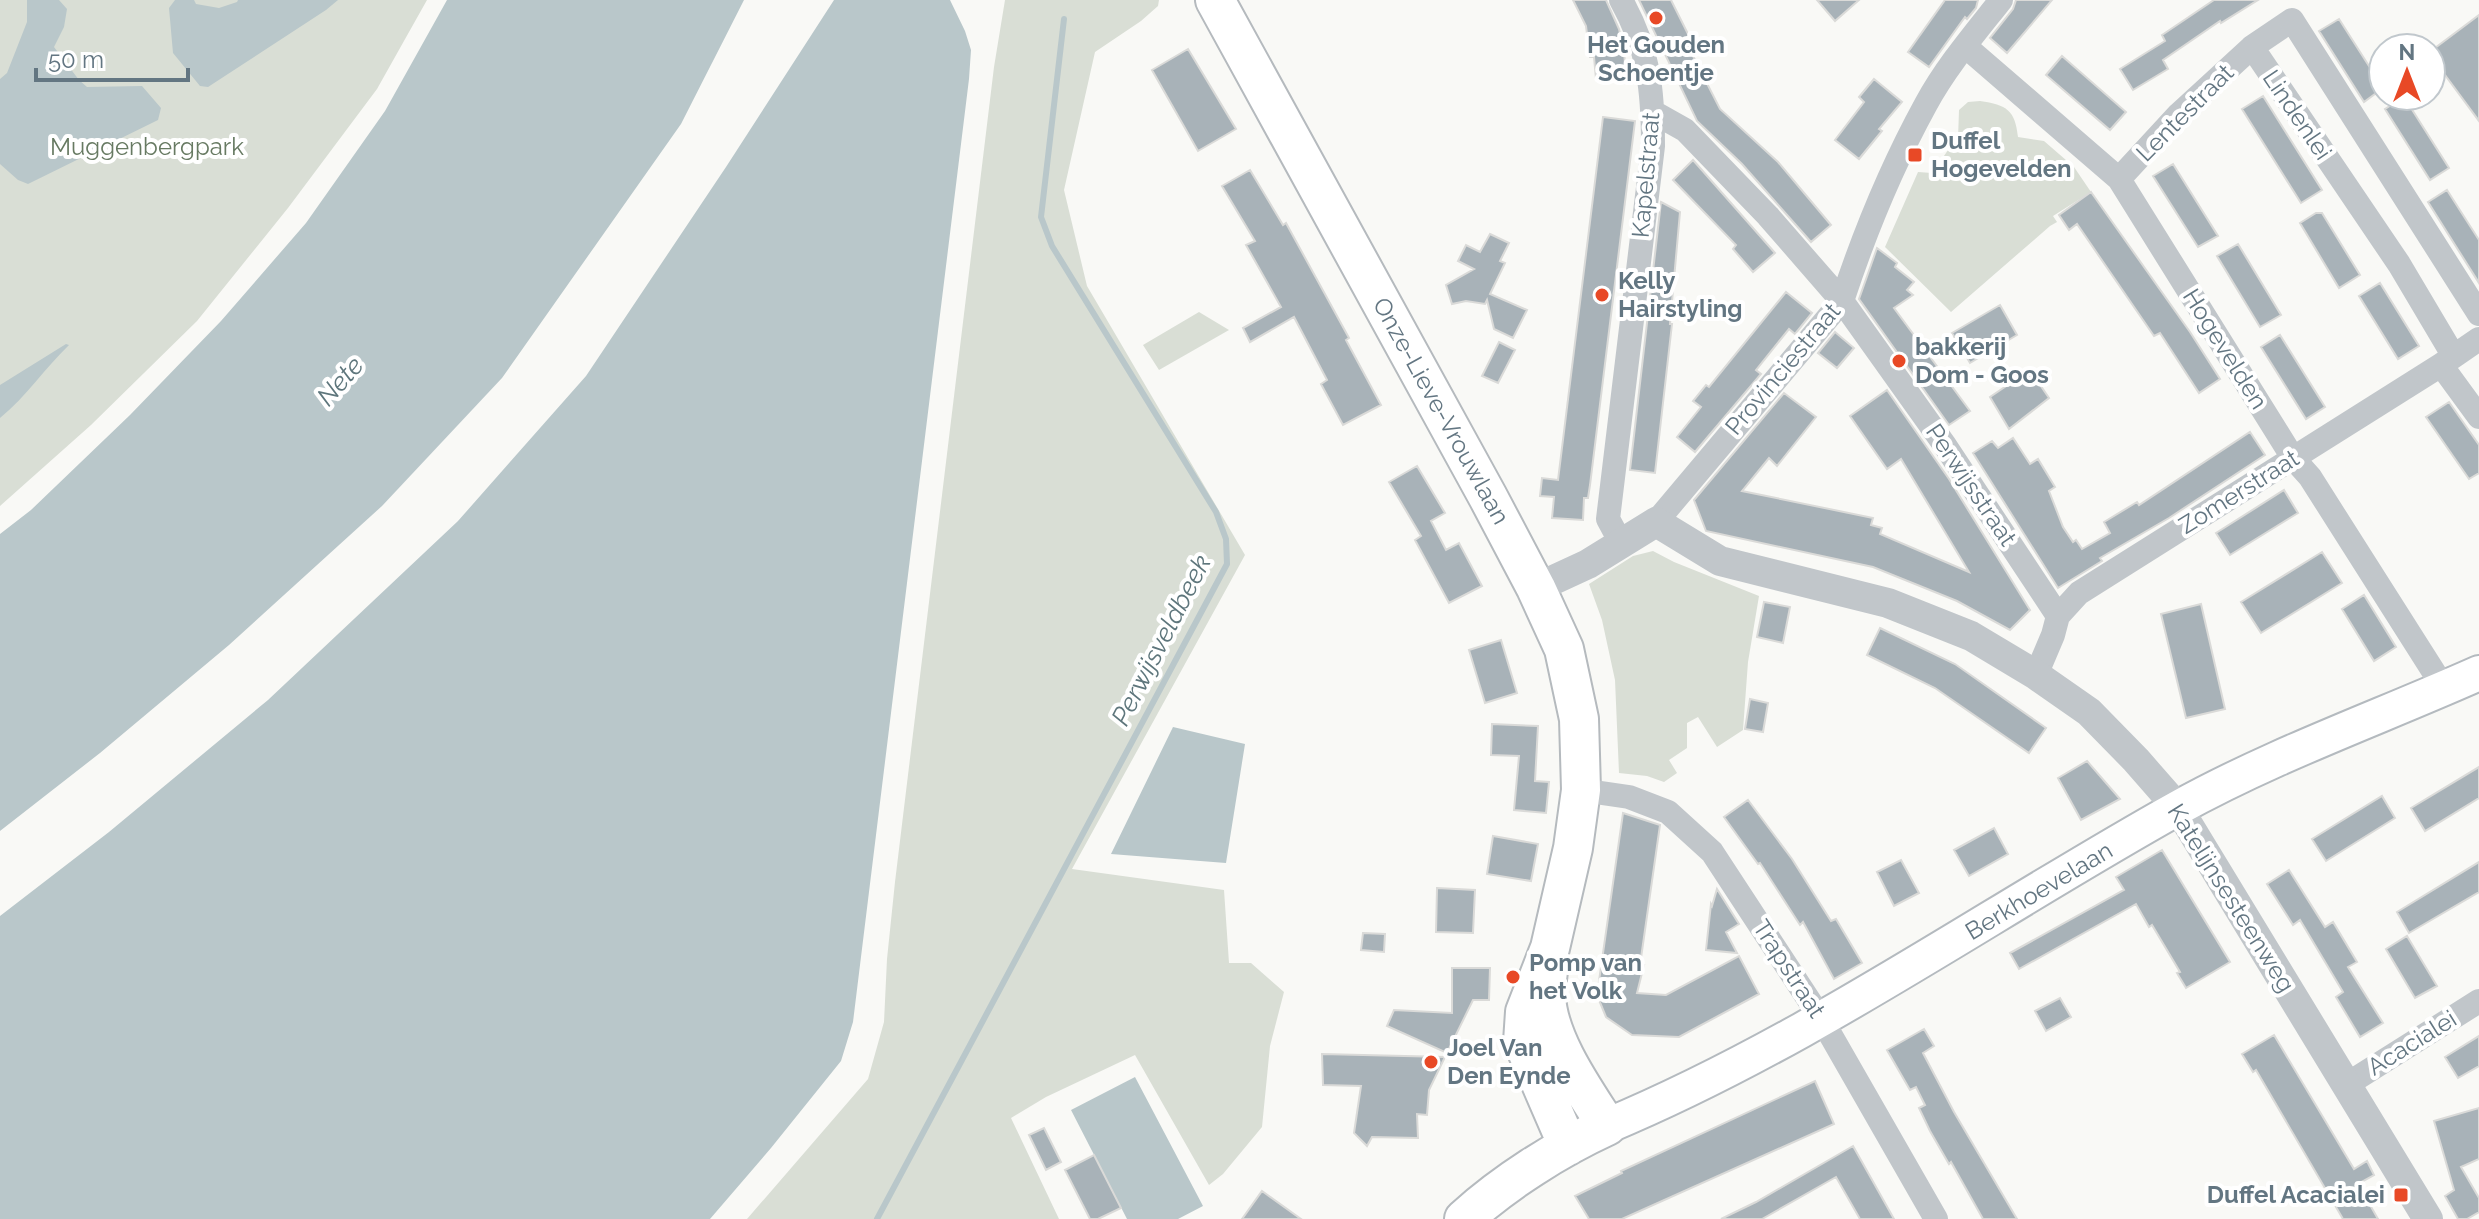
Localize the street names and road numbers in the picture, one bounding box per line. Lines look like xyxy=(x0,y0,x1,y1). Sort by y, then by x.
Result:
street label: Lentestraat xyxy=(2130,58,2239,167)
street label: Lindenlei xyxy=(2257,64,2338,165)
street label: Kapelstraat xyxy=(1626,111,1665,239)
street label: Hogevelden xyxy=(2177,283,2274,414)
street label: Onze-Lieve-Vrouwlaan xyxy=(1367,292,1516,529)
street label: Provinciestraat xyxy=(1719,297,1846,441)
street label: Perwijsstraat xyxy=(1920,418,2023,551)
street label: Zomerstraat xyxy=(2174,443,2304,540)
street label: Katelijnsesteenweg xyxy=(2162,798,2301,997)
street label: Berkhoevelaan xyxy=(1960,835,2118,946)
street label: Trapstraat xyxy=(1747,914,1832,1023)
street label: Acacialei xyxy=(2362,1004,2462,1081)

